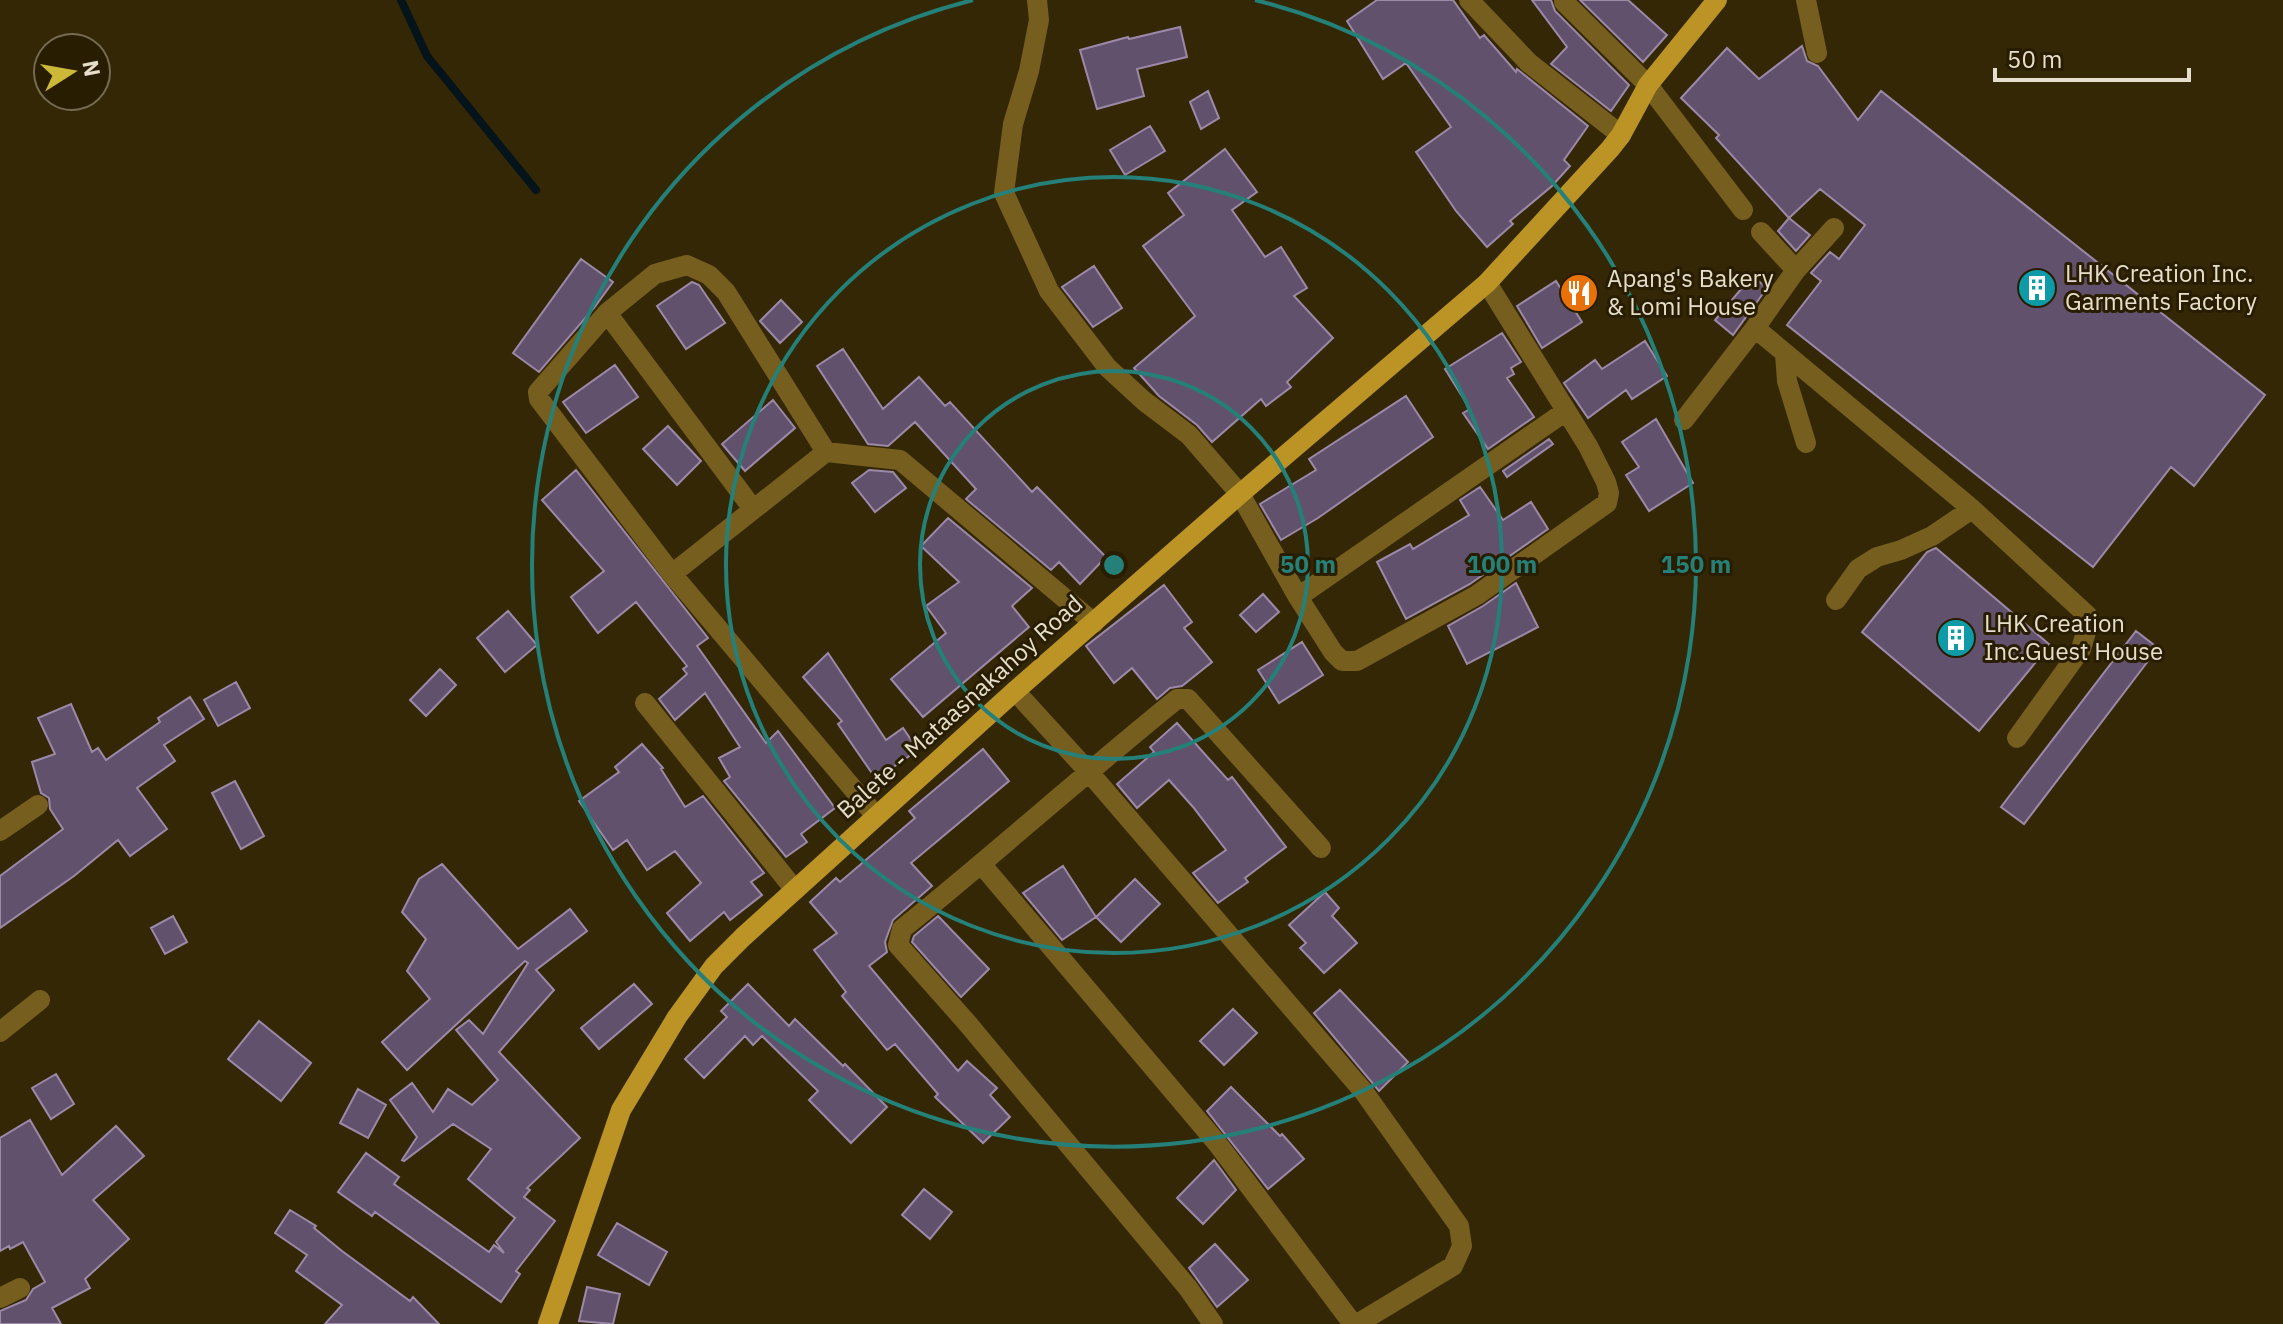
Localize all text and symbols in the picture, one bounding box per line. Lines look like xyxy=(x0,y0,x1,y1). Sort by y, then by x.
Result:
north arrow xyxy=(32,32,112,112)
scale bar xyxy=(1995,32,2189,82)
text: 50 m xyxy=(2007,43,2062,75)
text: N xyxy=(76,57,108,79)
place label: LHK Creation Inc. Garments Factory xyxy=(2065,257,2257,317)
place label: Apang's Bakery & Lomi House xyxy=(1607,262,1774,322)
building icon: LHK Creation Inc. Garments Factory xyxy=(2016,267,2058,309)
restaurant icon: Apang's Bakery & Lomi House xyxy=(1558,272,1600,314)
text: 50 m xyxy=(1280,548,1336,580)
text: 100 m xyxy=(1467,548,1537,580)
text: 150 m xyxy=(1661,548,1731,580)
centre of rings xyxy=(1100,551,1128,579)
street label: Balete - Mataasnakahoy Road xyxy=(830,587,1089,825)
place label: LHK Creation Inc.Guest House xyxy=(1984,607,2163,667)
building icon: LHK Creation Inc.Guest House xyxy=(1935,617,1977,659)

